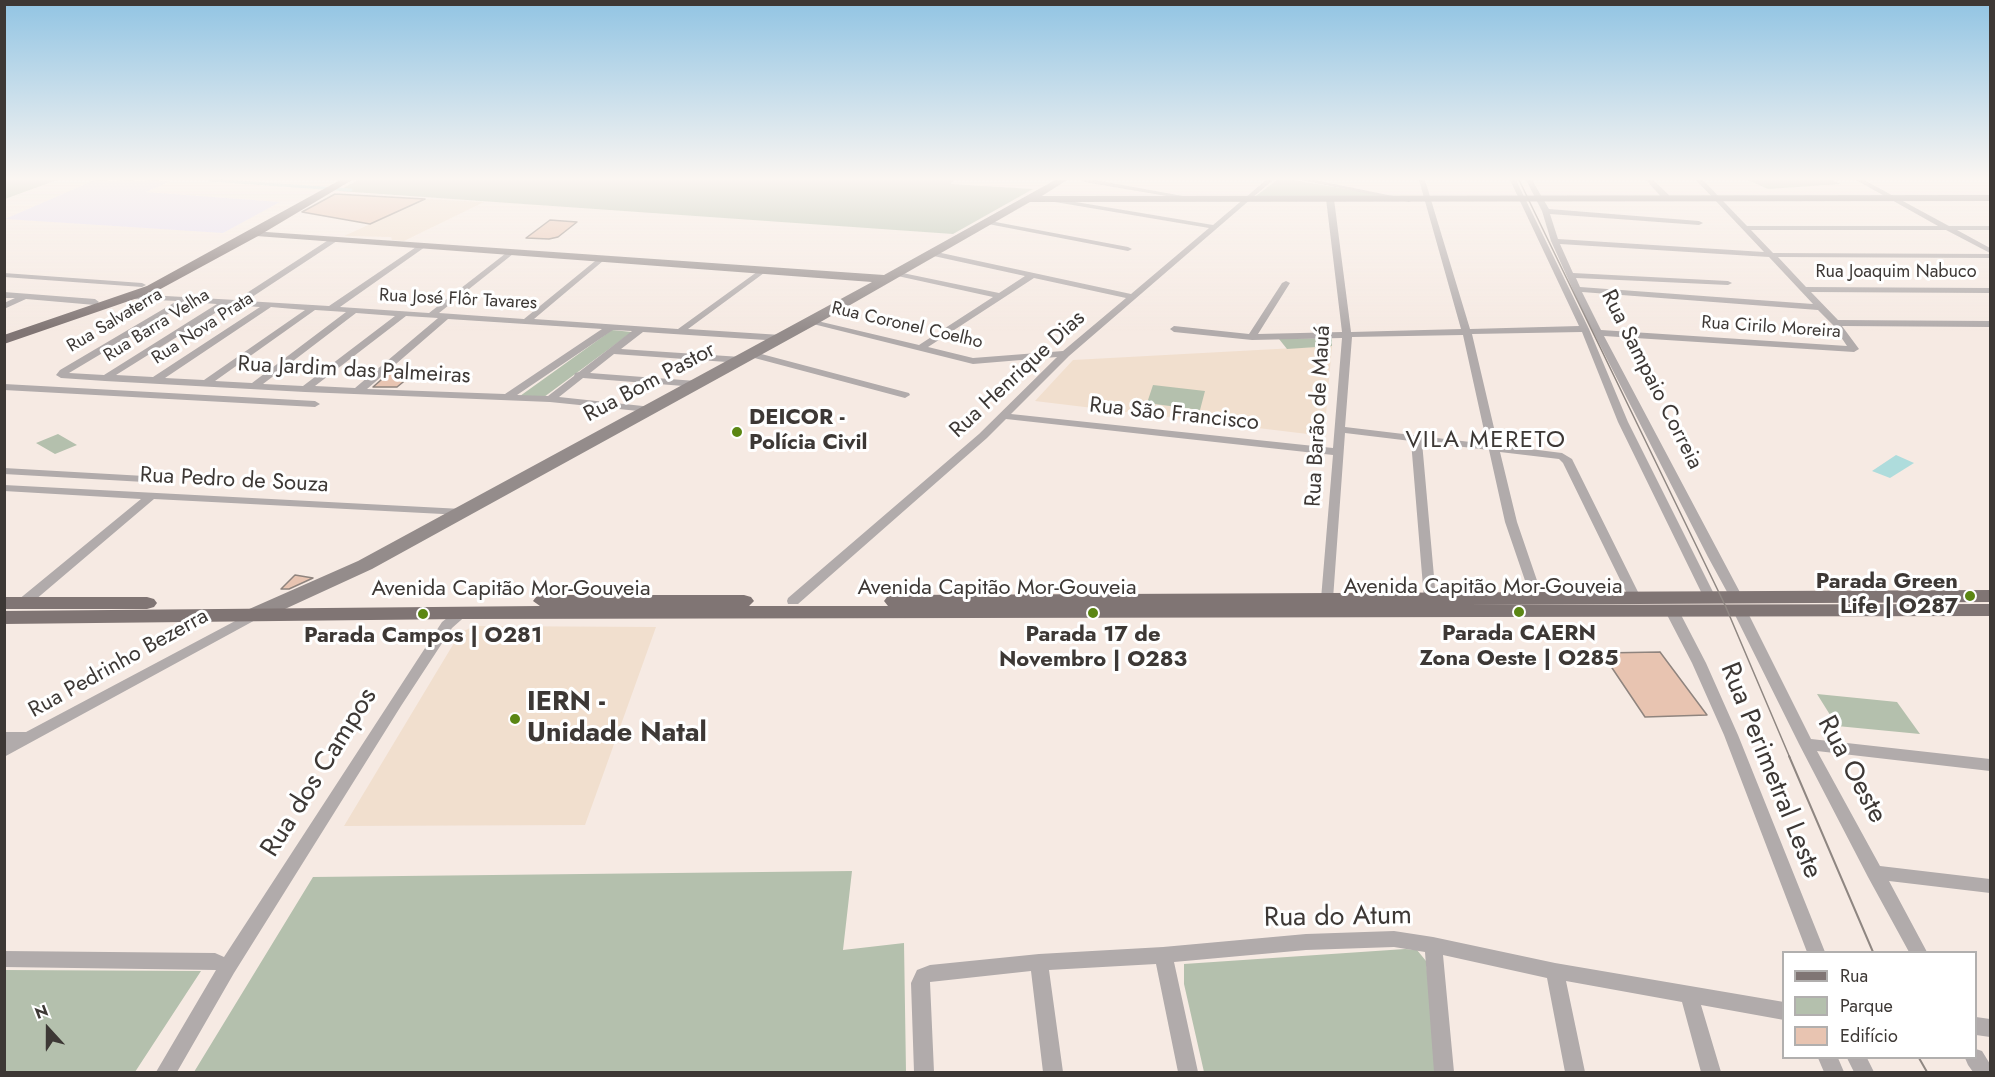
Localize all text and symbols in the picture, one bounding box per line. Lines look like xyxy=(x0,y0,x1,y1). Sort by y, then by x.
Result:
street label: Rua Joaquim Nabuco xyxy=(1816,262,1976,284)
street label: Rua Salvaterra xyxy=(63,284,167,358)
street label: Rua Barra Velha xyxy=(100,285,214,367)
street label: Rua José Flôr Tavares xyxy=(378,285,538,315)
street label: Rua Sampaio Correia xyxy=(1594,286,1708,474)
street label: Rua Nova Prata xyxy=(148,288,258,370)
street label: Rua Coronel Coelho xyxy=(829,298,985,354)
street label: Rua Henrique Dias xyxy=(945,306,1091,444)
street label: Rua Cirilo Moreira xyxy=(1700,312,1842,344)
street label: Rua Barão de Mauá xyxy=(1301,325,1337,507)
street label: Rua Bom Pastor xyxy=(580,337,720,429)
street label: Rua Jardim das Palmeiras xyxy=(237,352,471,390)
street label: Rua São Francisco xyxy=(1088,393,1260,437)
place label: DEICOR - Polícia Civil xyxy=(749,406,868,458)
marker: DEICOR - Polícia Civil xyxy=(730,425,744,439)
district label: VILA MERETO xyxy=(1406,427,1566,455)
street label: Rua Pedro de Souza xyxy=(139,463,329,499)
place label: Parada Green Life | O287 xyxy=(1816,570,1958,622)
street label: Avenida Capitão Mor-Gouveia xyxy=(1343,575,1623,601)
street label: Avenida Capitão Mor-Gouveia xyxy=(857,576,1137,602)
street label: Avenida Capitão Mor-Gouveia xyxy=(371,577,651,603)
marker: Parada Green Life | O287 xyxy=(1963,589,1977,603)
street label: Rua Pedrinho Bezerra xyxy=(25,604,213,724)
marker: Parada CAERN Zona Oeste | O285 xyxy=(1512,605,1526,619)
marker: Parada 17 de Novembro | O283 xyxy=(1086,606,1100,620)
marker: Parada Campos | O281 xyxy=(416,607,430,621)
place label: Parada CAERN Zona Oeste | O285 xyxy=(1420,622,1618,674)
place label: Parada 17 de Novembro | O283 xyxy=(999,623,1187,674)
place label: Parada Campos | O281 xyxy=(304,624,542,650)
street label: Rua Perimetral Leste xyxy=(1712,658,1828,884)
street label: Rua dos Campos xyxy=(255,683,385,863)
place label: IERN - Unidade Natal xyxy=(527,687,707,750)
street label: Rua Oeste xyxy=(1809,711,1893,829)
marker: IERN - Unidade Natal xyxy=(508,712,522,726)
street label: Rua do Atum xyxy=(1264,901,1412,935)
legend xyxy=(1782,951,1977,1059)
text: Rua xyxy=(1840,963,1868,989)
text: Parque xyxy=(1840,993,1893,1019)
north arrow xyxy=(18,999,78,1059)
text: N xyxy=(31,999,51,1025)
text: Edifício xyxy=(1840,1023,1898,1049)

